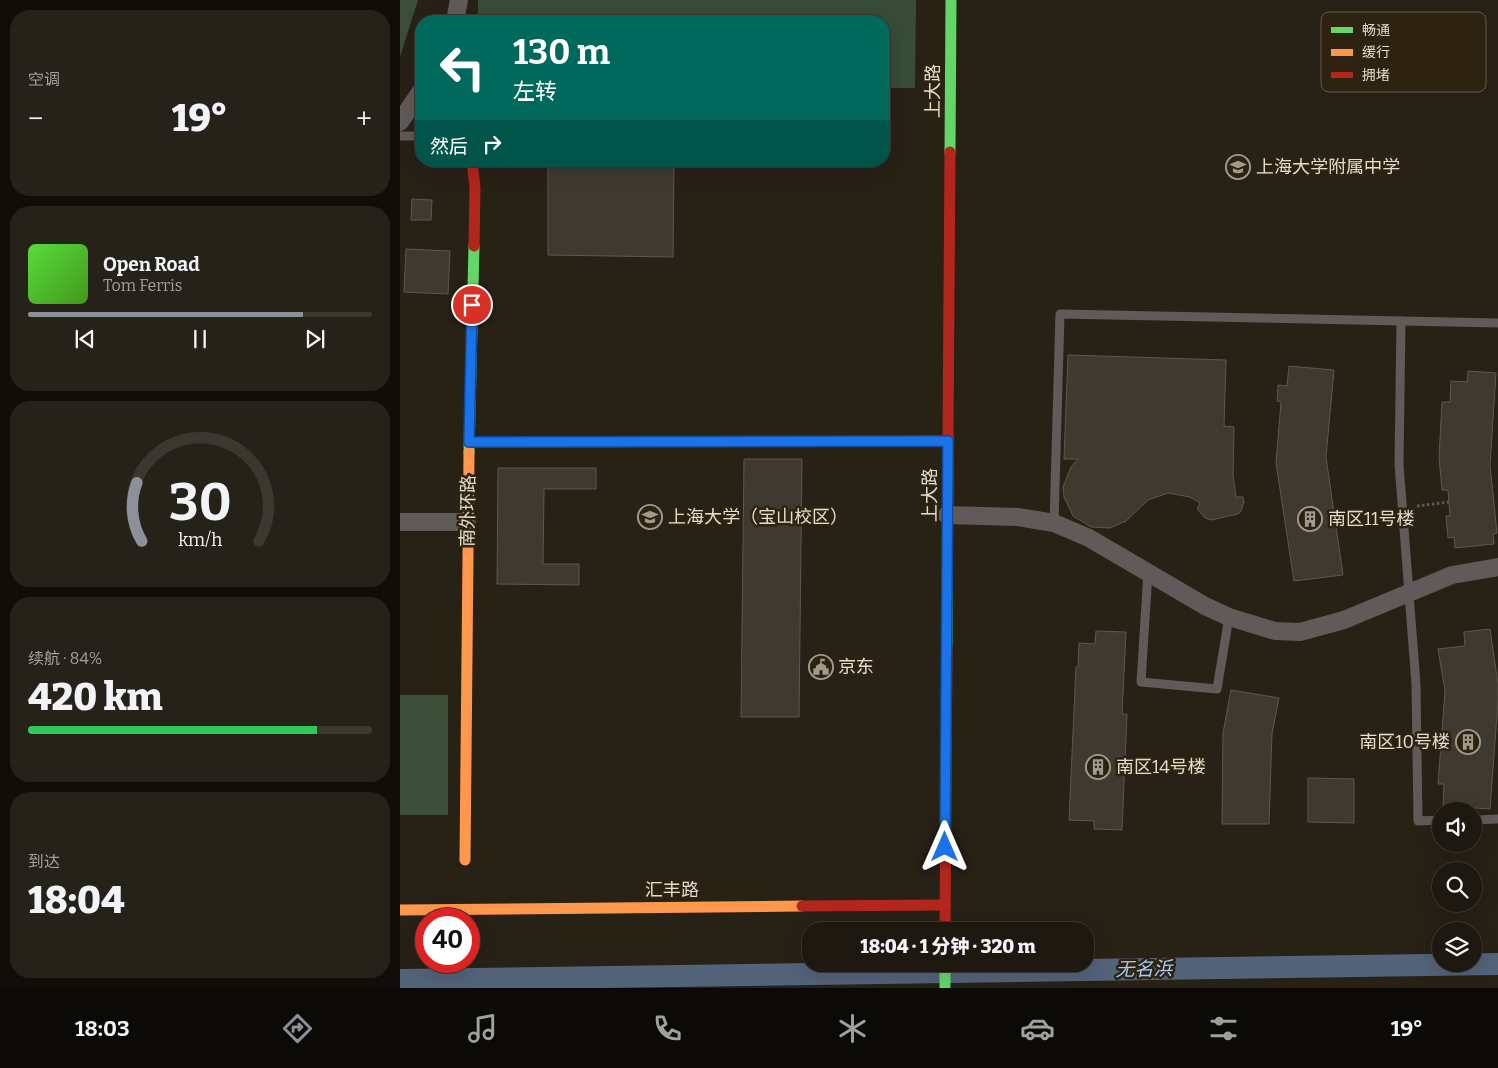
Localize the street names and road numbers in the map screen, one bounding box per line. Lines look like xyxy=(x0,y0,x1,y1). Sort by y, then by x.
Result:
street label: 上大路 xyxy=(922,64,944,118)
street label: 上大路 xyxy=(919,468,941,522)
street label: 南外环路 xyxy=(456,475,480,547)
street label: 汇丰路 xyxy=(645,879,699,901)

